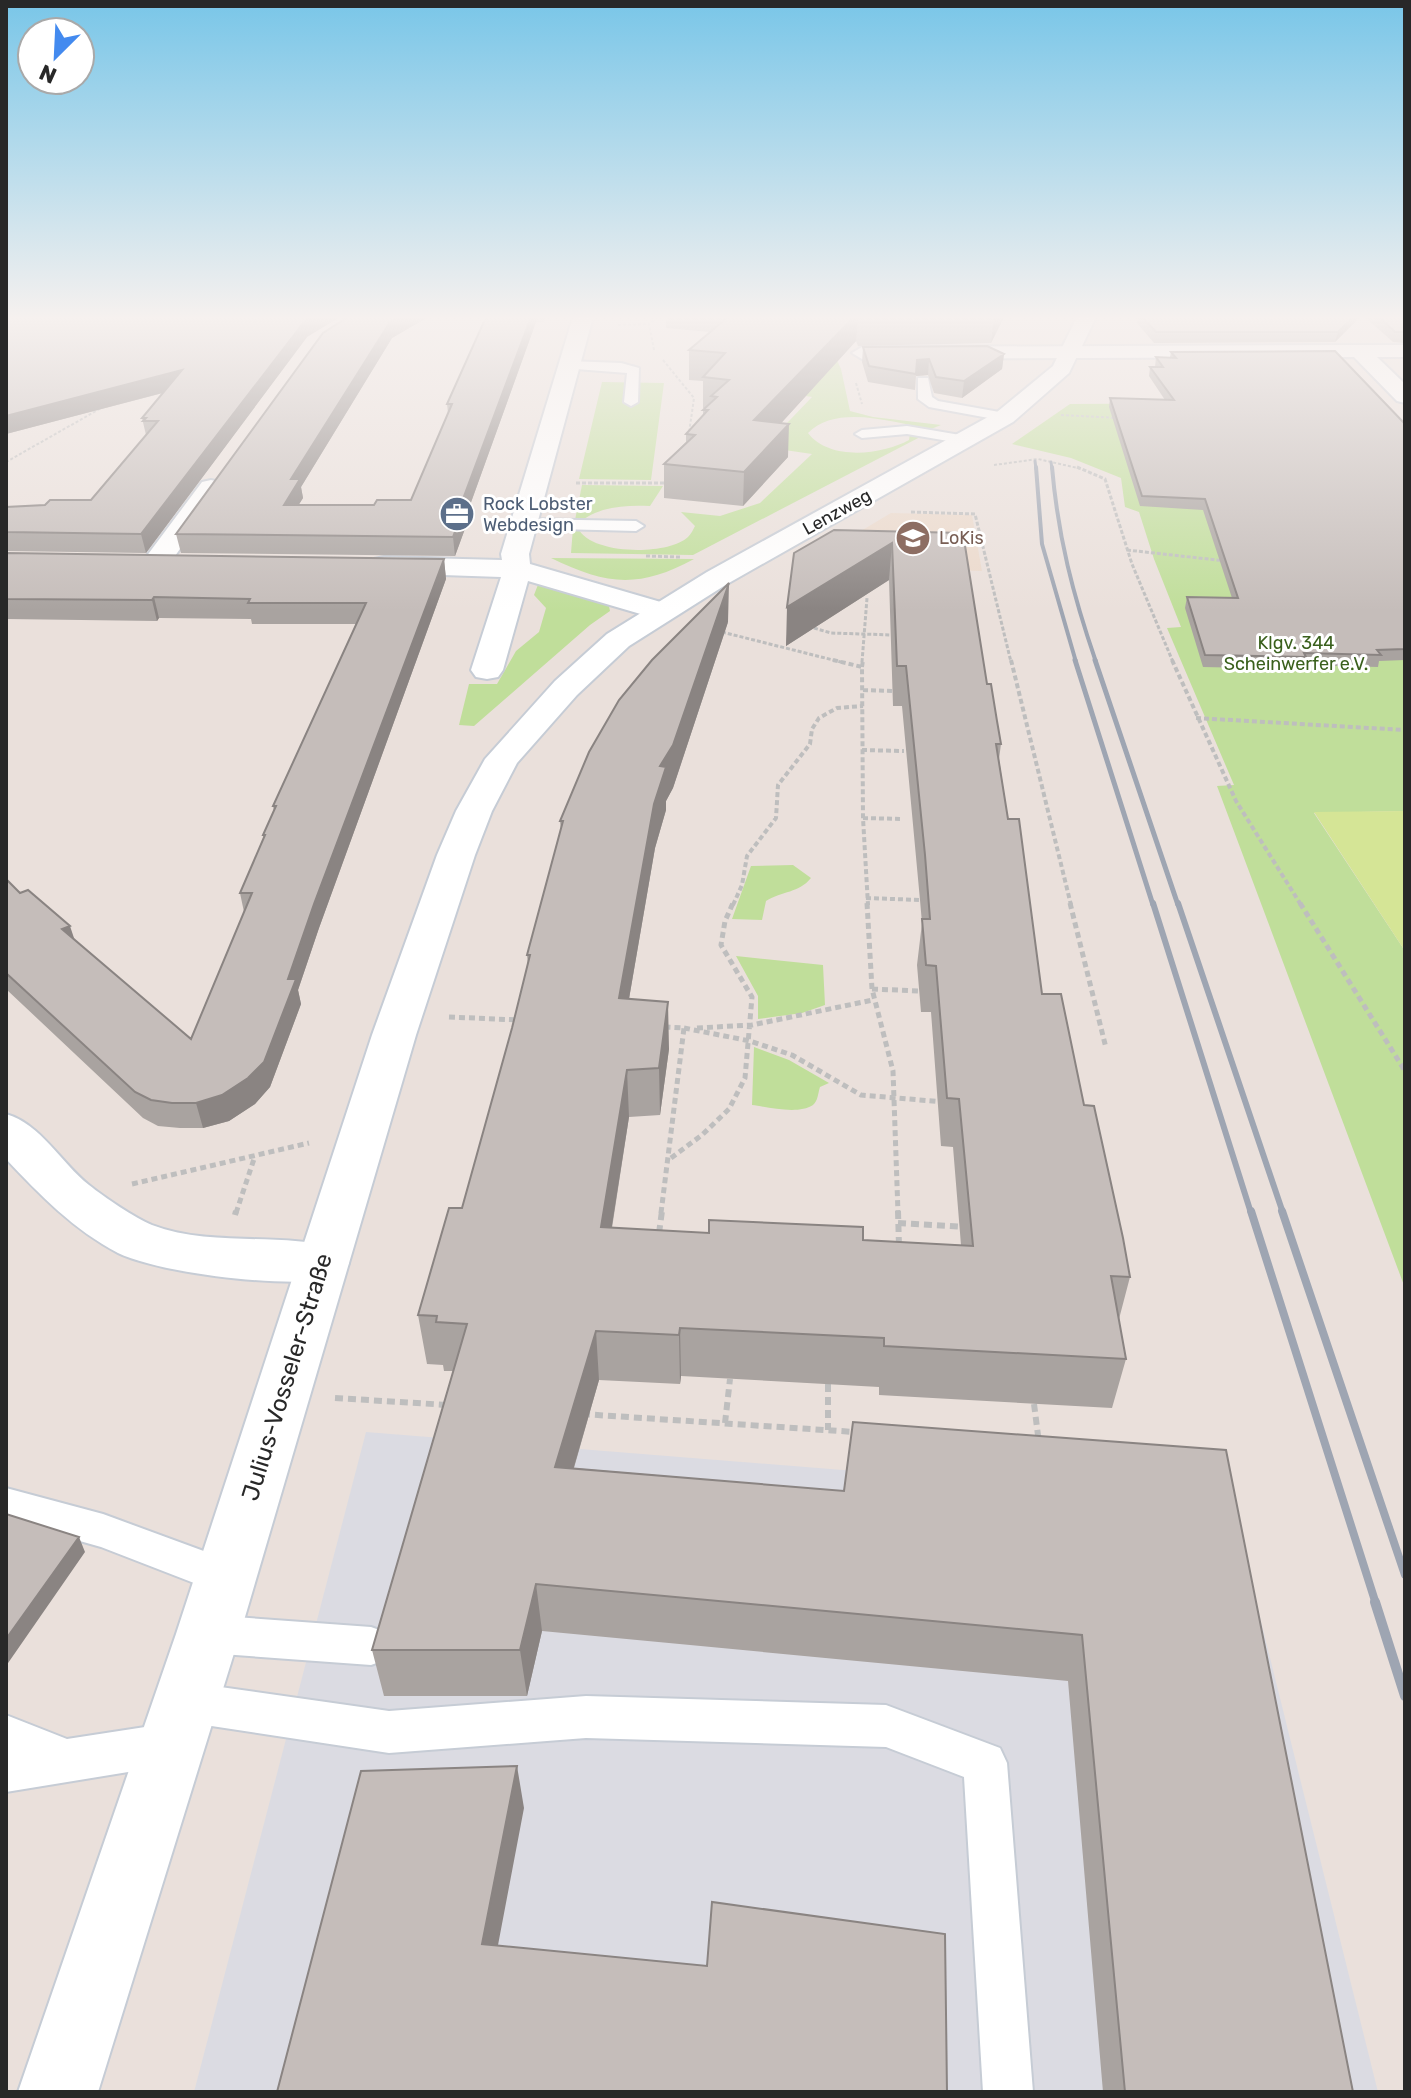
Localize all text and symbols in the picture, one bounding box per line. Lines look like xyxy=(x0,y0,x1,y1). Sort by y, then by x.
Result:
north arrow xyxy=(16,16,96,96)
text: N xyxy=(35,58,61,89)
street label: Lenzweg xyxy=(799,484,875,540)
place label: Rock Lobster Webdesign xyxy=(483,493,593,536)
office icon: Rock Lobster Webdesign xyxy=(438,495,476,533)
school or university icon: LoKis xyxy=(894,519,932,557)
place label: LoKis xyxy=(939,527,984,549)
park label: Klgv. 344 Scheinwerfer e.V. xyxy=(1224,632,1368,675)
street label: Julius-Vosseler-Straße xyxy=(236,1250,338,1504)

